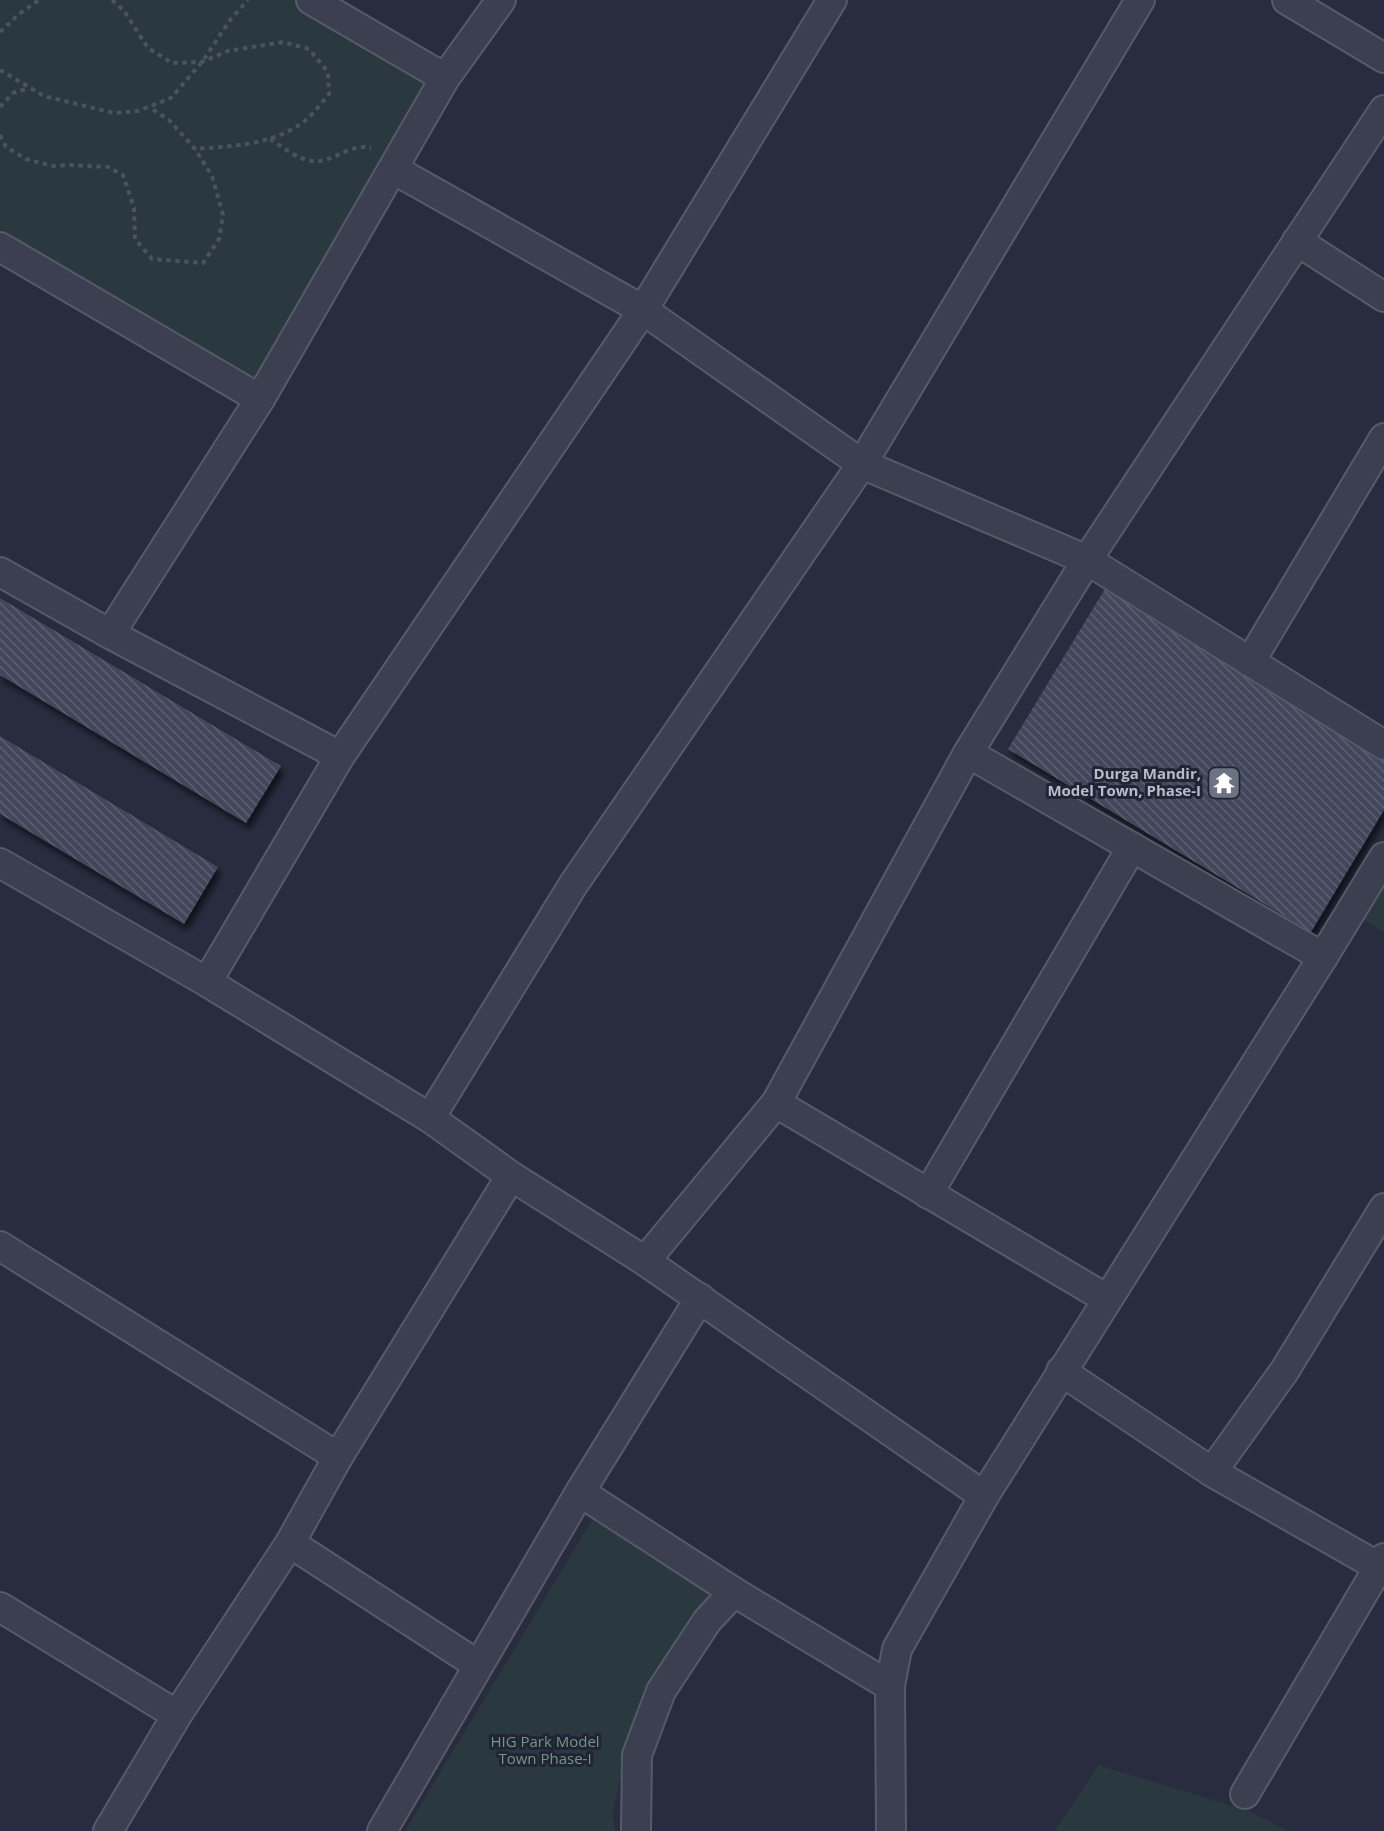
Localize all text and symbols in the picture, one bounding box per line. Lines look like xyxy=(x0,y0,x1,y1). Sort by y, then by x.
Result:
place label: Durga Mandir, Model Town, Phase-I xyxy=(1047,763,1201,800)
temple icon: Durga Mandir, Model Town, Phase-I xyxy=(1206,765,1242,801)
park label: HIG Park Model Town Phase-I xyxy=(490,1731,600,1768)

